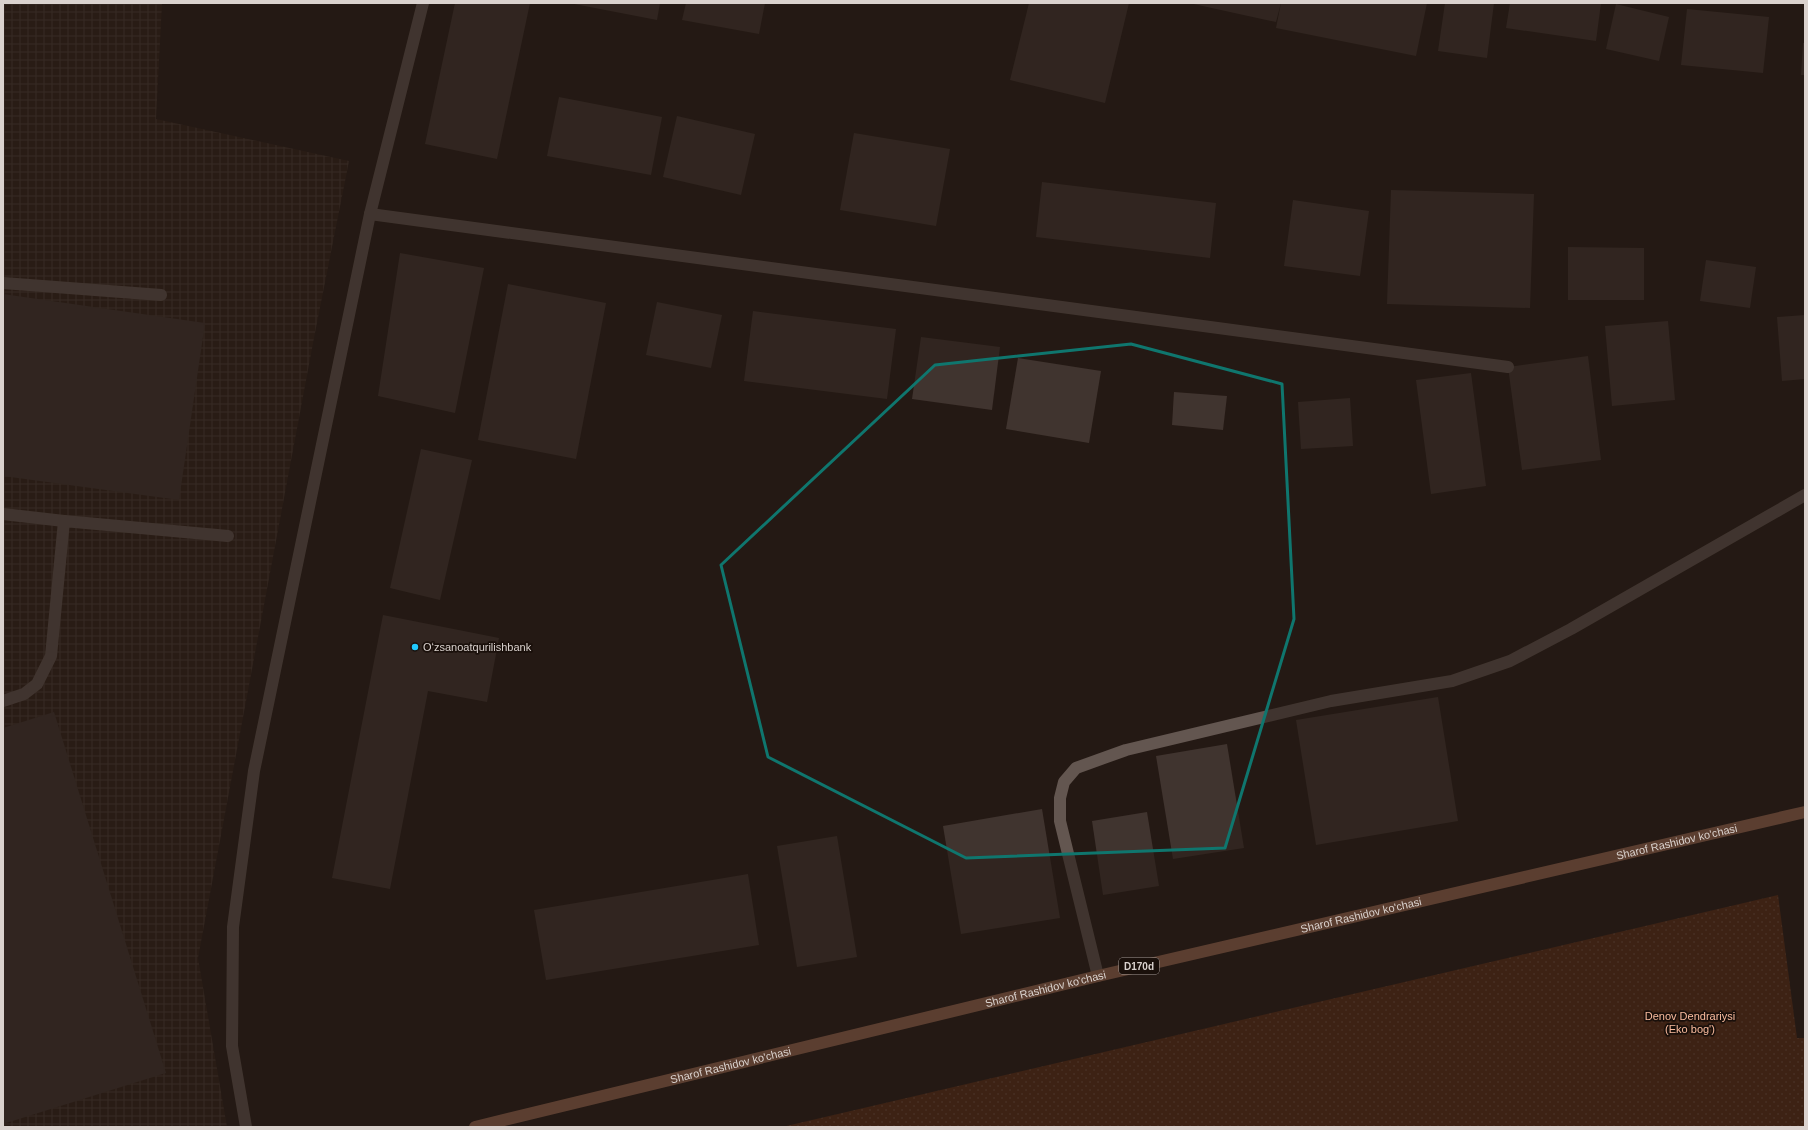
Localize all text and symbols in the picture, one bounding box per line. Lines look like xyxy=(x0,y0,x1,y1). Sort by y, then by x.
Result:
place label: Oʻzsanoatqurilishbank xyxy=(423,641,532,653)
marker: Oʻzsanoatqurilishbank xyxy=(410,642,420,652)
street label: Sharof Rashidov ko'chasi xyxy=(1615,822,1738,862)
street label: Sharof Rashidov ko'chasi xyxy=(1299,895,1423,935)
road number: D170d xyxy=(1119,958,1159,974)
street label: Sharof Rashidov ko'chasi xyxy=(984,968,1107,1009)
park label: Denov Dendrariysi (Eko bog') xyxy=(1645,1010,1735,1035)
street label: Sharof Rashidov ko'chasi xyxy=(669,1045,792,1085)

